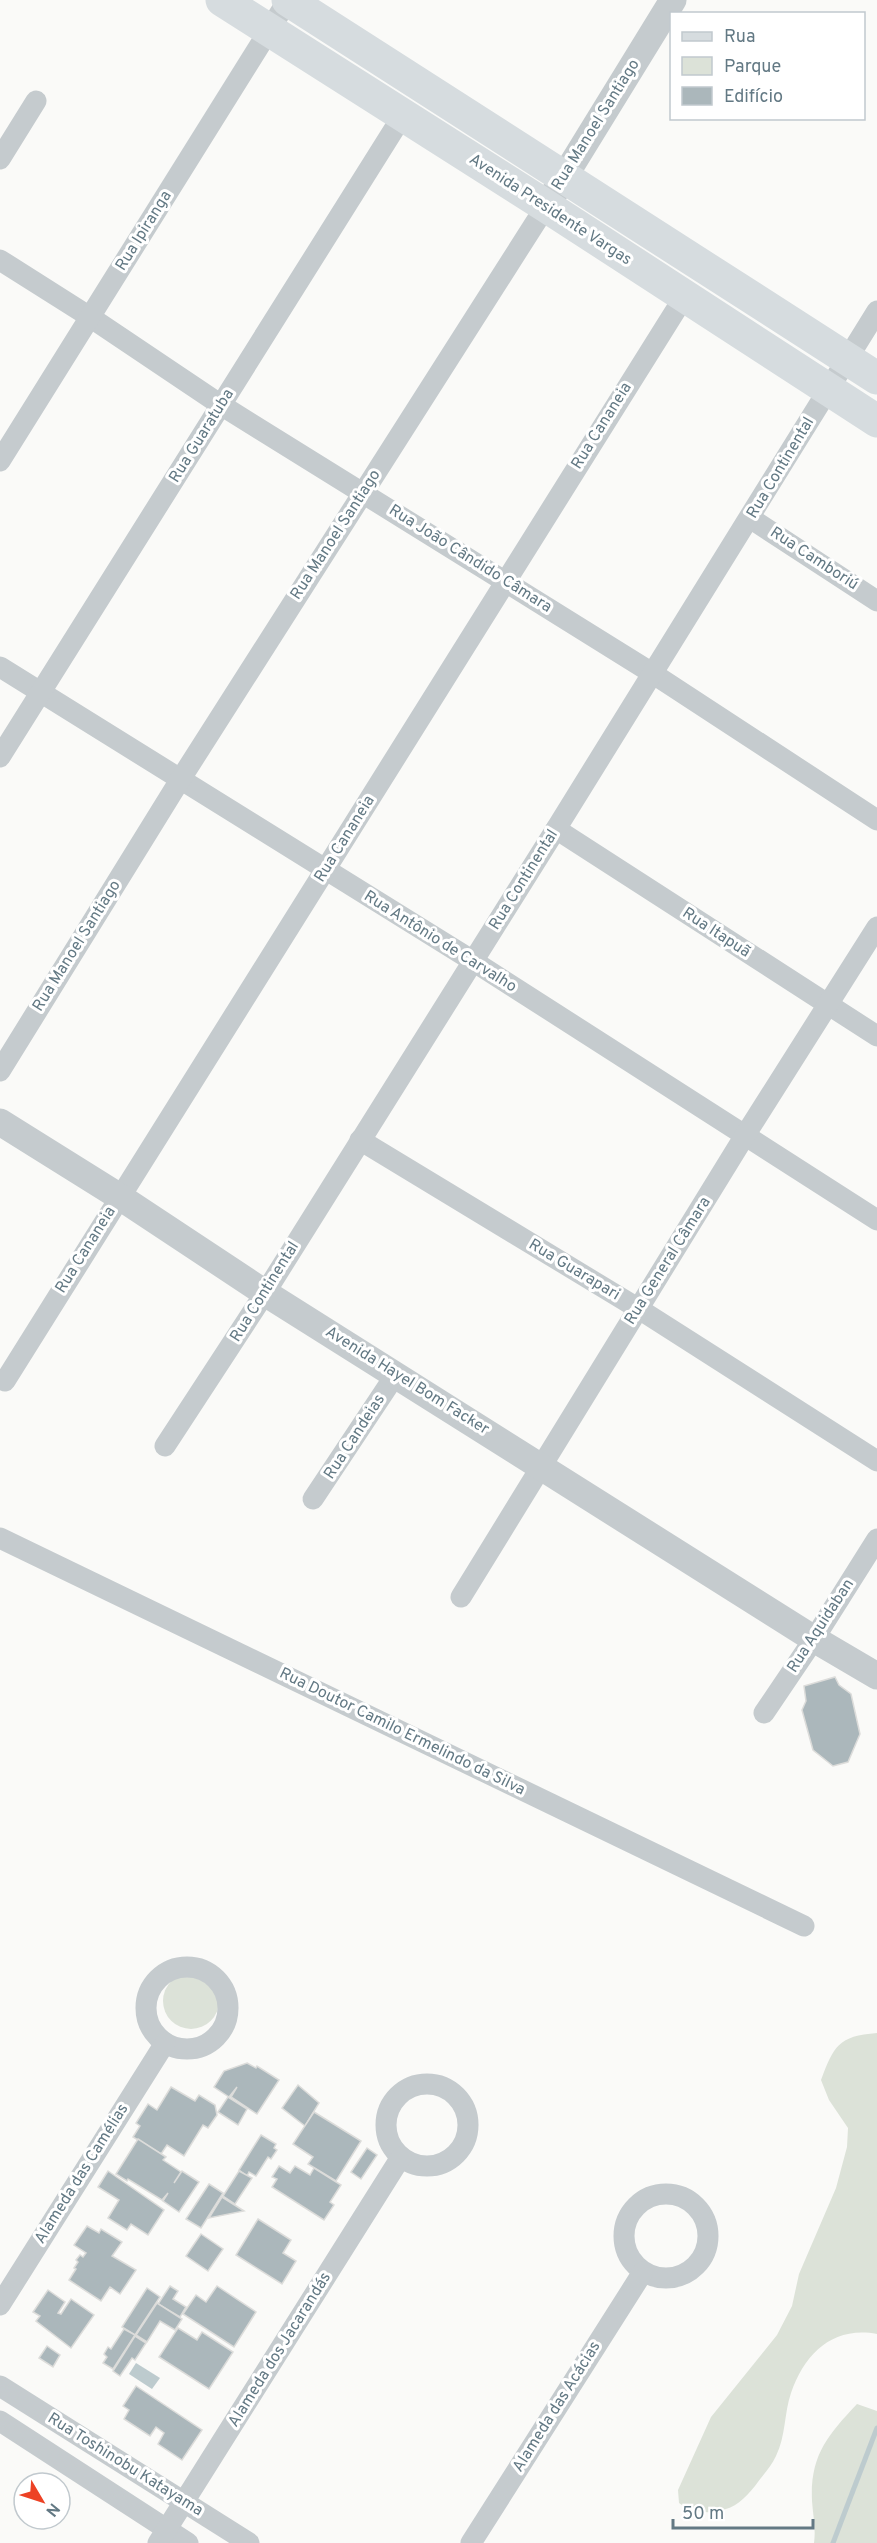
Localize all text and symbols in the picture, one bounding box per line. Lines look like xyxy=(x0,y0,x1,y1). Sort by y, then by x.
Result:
legend xyxy=(670,12,865,120)
text: Rua xyxy=(724,26,755,49)
street label: Rua Manoel Santiago xyxy=(548,56,645,194)
text: Parque xyxy=(724,56,781,79)
text: Edifício xyxy=(724,86,783,109)
street label: Avenida Presidente Vargas xyxy=(465,150,635,270)
street label: Rua Ipiranga xyxy=(112,187,176,275)
street label: Rua Cananeia xyxy=(567,379,637,473)
street label: Rua Guaratuba xyxy=(165,385,239,487)
street label: Rua Continental xyxy=(743,414,819,522)
street label: Rua Manoel Santiago xyxy=(286,466,386,604)
street label: Rua João Cândido Câmara xyxy=(385,501,555,617)
street label: Rua Camboriú xyxy=(766,523,862,595)
street label: Rua Cananeia xyxy=(310,792,380,886)
street label: Rua Continental xyxy=(485,826,563,934)
street label: Rua Manoel Santiago xyxy=(29,877,126,1015)
street label: Rua Antônio de Carvalho xyxy=(360,887,520,997)
street label: Rua Itapuã xyxy=(678,904,754,962)
street label: Rua General Câmara xyxy=(621,1193,715,1329)
street label: Rua Cananeia xyxy=(51,1203,121,1297)
street label: Rua Guarapari xyxy=(525,1235,623,1305)
street label: Rua Continental xyxy=(226,1238,304,1346)
street label: Avenida Hayel Bom Facker xyxy=(321,1322,493,1440)
street label: Rua Candeias xyxy=(320,1391,390,1483)
street label: Rua Aquidaban xyxy=(783,1575,859,1677)
street label: Rua Doutor Camilo Ermelindo da Silva xyxy=(276,1664,528,1800)
street label: Alameda das Camélias xyxy=(31,2100,133,2248)
street label: Alameda dos Jacarandás xyxy=(224,2269,336,2431)
street label: Alameda das Acácias xyxy=(509,2338,605,2476)
street label: Rua Toshinobu Katayama xyxy=(43,2409,207,2521)
north arrow xyxy=(12,2471,72,2531)
scale bar xyxy=(673,2492,812,2530)
text: N xyxy=(41,2498,63,2520)
text: 50 m xyxy=(682,2503,724,2526)

